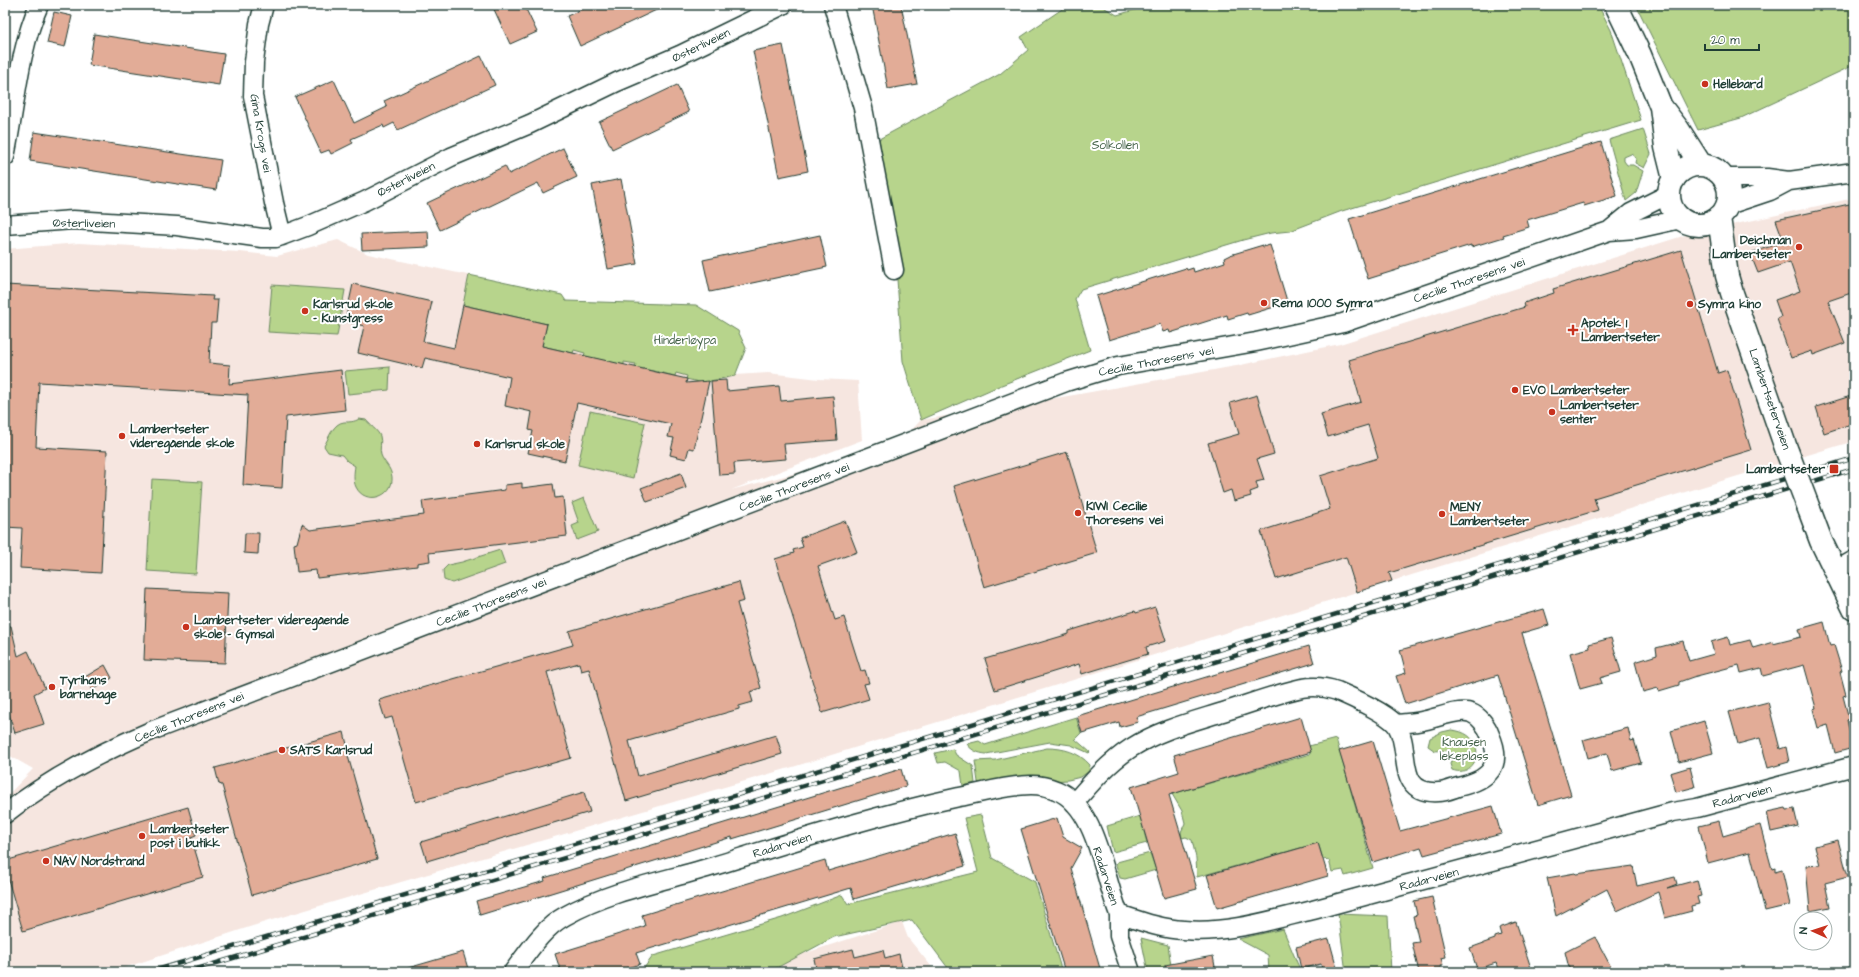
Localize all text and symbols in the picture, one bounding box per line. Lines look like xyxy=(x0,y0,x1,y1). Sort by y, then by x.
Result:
street label: Østerliveien xyxy=(669,24,733,67)
scale bar xyxy=(1705,26,1759,52)
text: 20 m xyxy=(1711,32,1740,49)
place label: Hellebard xyxy=(1713,76,1763,93)
marker: Hellebard xyxy=(1700,79,1710,89)
street label: Gina Krogs vei xyxy=(244,93,276,174)
park label: Solkollen xyxy=(1092,137,1138,154)
street label: Østerliveien xyxy=(374,158,438,201)
street label: Østerliveien xyxy=(52,214,116,233)
place label: Deichman Lambertseter xyxy=(1712,232,1791,263)
marker: Deichman Lambertseter xyxy=(1794,242,1804,252)
street label: Cecilie Thoresens vei xyxy=(1411,253,1527,307)
place label: Rema 1000 Symra xyxy=(1272,295,1374,313)
place label: Karlsrud skole - Kunstgress xyxy=(313,296,394,329)
place label: Symra kino xyxy=(1697,296,1761,314)
marker: Rema 1000 Symra xyxy=(1259,298,1269,308)
marker: Symra kino xyxy=(1685,299,1695,309)
marker: Karlsrud skole - Kunstgress xyxy=(300,306,310,316)
place label: Apotek 1 Lambertseter xyxy=(1581,315,1660,346)
marker: Apotek 1 Lambertseter xyxy=(1568,325,1578,335)
park label: Hinderløypa xyxy=(654,332,716,350)
street label: Cecilie Thoresens vei xyxy=(1097,342,1215,381)
street label: Lambertseterveien xyxy=(1744,346,1795,452)
place label: EVO Lambertseter xyxy=(1523,382,1630,399)
marker: EVO Lambertseter xyxy=(1510,385,1520,395)
place label: Lambertseter senter xyxy=(1560,397,1639,428)
marker: Lambertseter senter xyxy=(1547,407,1557,417)
place label: Lambertseter videregående skole xyxy=(130,421,235,454)
marker: Lambertseter videregående skole xyxy=(117,431,127,441)
place label: Karlsrud skole xyxy=(485,436,566,453)
marker: Karlsrud skole xyxy=(472,439,482,449)
street label: Cecilie Thoresens vei xyxy=(737,459,852,516)
place label: Lambertseter xyxy=(1746,461,1825,478)
marker: Lambertseter xyxy=(1828,463,1840,475)
place label: KIWI Cecilie Thoresens vei xyxy=(1085,498,1163,529)
place label: MENY Lambertseter xyxy=(1450,499,1529,530)
marker: KIWI Cecilie Thoresens vei xyxy=(1073,508,1083,518)
marker: MENY Lambertseter xyxy=(1437,509,1447,519)
street label: Cecilie Thoresens vei xyxy=(434,574,549,631)
place label: Lambertseter videregående skole - Gymsal xyxy=(194,612,349,644)
marker: Lambertseter videregående skole - Gymsal xyxy=(181,622,191,632)
place label: Tyrihans barnehage xyxy=(59,672,117,705)
marker: Tyrihans barnehage xyxy=(47,682,57,692)
street label: Cecilie Thoresens vei xyxy=(132,688,247,747)
park label: Knausen lekeplass xyxy=(1440,734,1488,765)
place label: SATS Karlsrud xyxy=(289,742,373,759)
marker: SATS Karlsrud xyxy=(277,745,287,755)
street label: Radarveien xyxy=(1711,780,1774,813)
place label: Lambertseter post i butikk xyxy=(150,821,229,853)
street label: Radarveien xyxy=(751,828,814,862)
marker: Lambertseter post i butikk xyxy=(137,831,147,841)
street label: Radarveien xyxy=(1088,845,1123,908)
place label: NAV Nordstrand xyxy=(54,853,145,870)
marker: NAV Nordstrand xyxy=(41,856,51,866)
street label: Radarveien xyxy=(1398,863,1461,896)
north arrow xyxy=(1793,911,1833,951)
text: N xyxy=(1796,927,1811,934)

